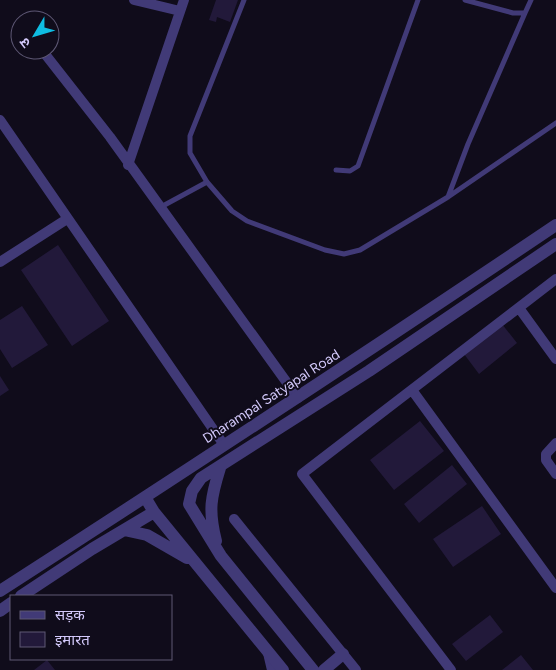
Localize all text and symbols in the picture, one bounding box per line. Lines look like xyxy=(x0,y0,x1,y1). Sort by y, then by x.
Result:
north arrow xyxy=(10,10,60,60)
text: उ xyxy=(15,34,34,51)
street label: Dharampal Satyapal Road xyxy=(200,346,343,447)
legend xyxy=(10,595,172,660)
text: सड़क xyxy=(55,606,85,624)
text: इमारत xyxy=(55,631,90,649)

